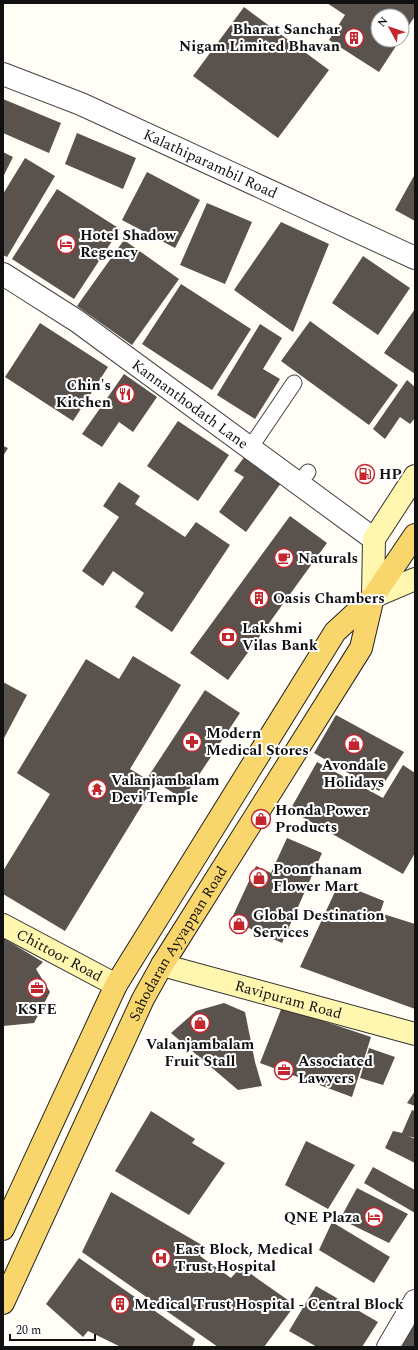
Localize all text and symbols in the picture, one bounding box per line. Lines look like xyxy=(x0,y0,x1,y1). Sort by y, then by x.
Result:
north arrow xyxy=(370,8,410,48)
text: N xyxy=(373,13,392,31)
place label: Bharat Sanchar Nigam Limited Bhavan xyxy=(179,18,341,58)
building icon: Bharat Sanchar Nigam Limited Bhavan xyxy=(343,27,365,49)
street label: Kalathiparambil Road xyxy=(139,123,281,205)
place label: Hotel Shadow Regency xyxy=(80,224,177,264)
hotel icon: Hotel Shadow Regency xyxy=(55,233,77,255)
street label: Kannanthodath Lane xyxy=(127,353,253,455)
place label: Chin's Kitchen xyxy=(56,374,111,414)
restaurant icon: Chin's Kitchen xyxy=(114,383,136,405)
fuel station icon: HP xyxy=(354,463,376,485)
place label: HP xyxy=(379,463,402,486)
cafe icon: Naturals xyxy=(273,547,295,569)
place label: Naturals xyxy=(298,547,358,570)
building icon: Oasis Chambers xyxy=(248,587,270,609)
place label: Oasis Chambers xyxy=(273,587,385,610)
place label: Lakshmi Vilas Bank xyxy=(242,617,318,657)
bank icon: Lakshmi Vilas Bank xyxy=(217,626,239,648)
place label: Modern Medical Stores xyxy=(206,722,309,762)
pharmacy icon: Modern Medical Stores xyxy=(181,731,203,753)
shop icon: Avondale Holidays xyxy=(343,733,365,755)
place label: Avondale Holidays xyxy=(322,754,386,794)
place label: Valanjambalam Devi Temple xyxy=(111,769,220,809)
temple icon: Valanjambalam Devi Temple xyxy=(86,778,108,800)
place label: Honda Power Products xyxy=(275,799,369,839)
shop icon: Honda Power Products xyxy=(250,808,272,830)
place label: Poonthanam Flower Mart xyxy=(273,858,363,898)
street label: Sahodaran Ayyappan Road xyxy=(123,861,233,1025)
shop icon: Poonthanam Flower Mart xyxy=(248,867,270,889)
place label: Global Destination Services xyxy=(253,904,385,944)
shop icon: Global Destination Services xyxy=(228,913,250,935)
street label: Chittoor Road xyxy=(12,923,107,987)
street label: Ravipuram Road xyxy=(232,974,345,1025)
office icon: KSFE xyxy=(26,977,48,999)
place label: KSFE xyxy=(17,998,57,1021)
shop icon: Valanjambalam Fruit Stall xyxy=(189,1012,211,1034)
place label: Valanjambalam Fruit Stall xyxy=(146,1033,255,1073)
place label: Associated Lawyers xyxy=(298,1050,373,1090)
office icon: Associated Lawyers xyxy=(273,1059,295,1081)
place label: QNE Plaza xyxy=(284,1206,360,1229)
hotel icon: QNE Plaza xyxy=(363,1206,385,1228)
place label: East Block, Medical Trust Hospital xyxy=(175,1238,313,1278)
hospital icon: East Block, Medical Trust Hospital xyxy=(150,1247,172,1269)
building icon: Medical Trust Hospital - Central Block xyxy=(109,1293,131,1315)
place label: Medical Trust Hospital - Central Block xyxy=(134,1293,404,1316)
scale bar xyxy=(10,1316,95,1342)
text: 20 m xyxy=(16,1321,41,1340)

